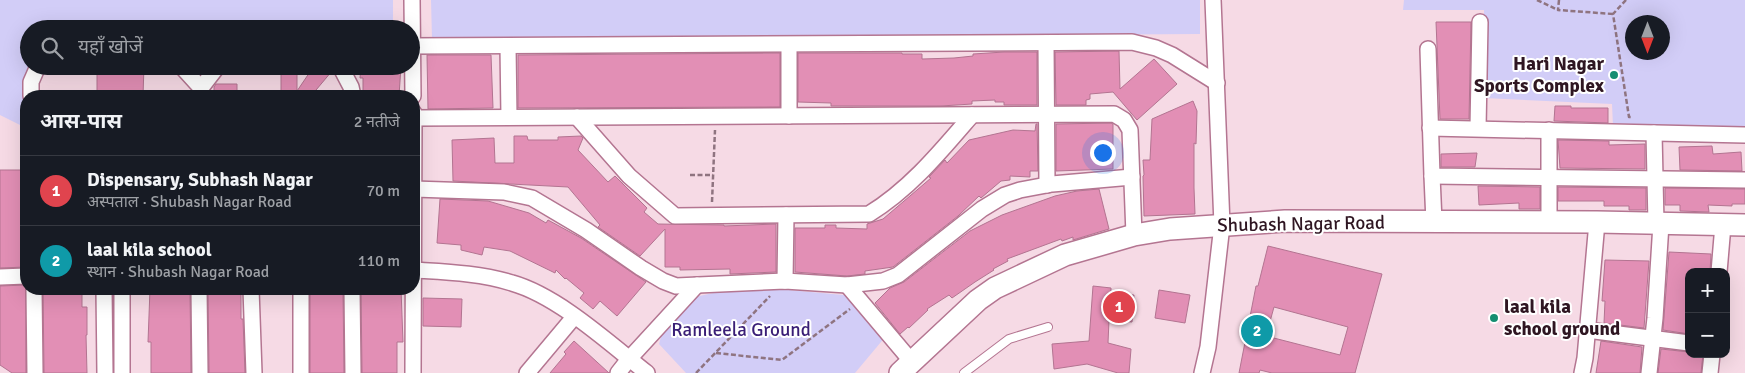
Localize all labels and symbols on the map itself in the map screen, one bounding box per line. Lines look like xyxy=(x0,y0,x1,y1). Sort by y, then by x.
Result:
north arrow xyxy=(1625,15,1670,60)
place label: Hari Nagar Sports Complex xyxy=(1474,52,1605,98)
marker: Hari Nagar Sports Complex xyxy=(1608,69,1620,81)
your location xyxy=(1090,140,1116,166)
street label: Shubash Nagar Road xyxy=(1217,211,1385,237)
pin: 1 xyxy=(1103,288,1135,326)
place label: laal kila school ground xyxy=(1504,295,1620,341)
pin: 2 xyxy=(1241,312,1273,350)
marker: laal kila school ground xyxy=(1488,312,1500,324)
park label: Ramleela Ground xyxy=(671,318,811,342)

